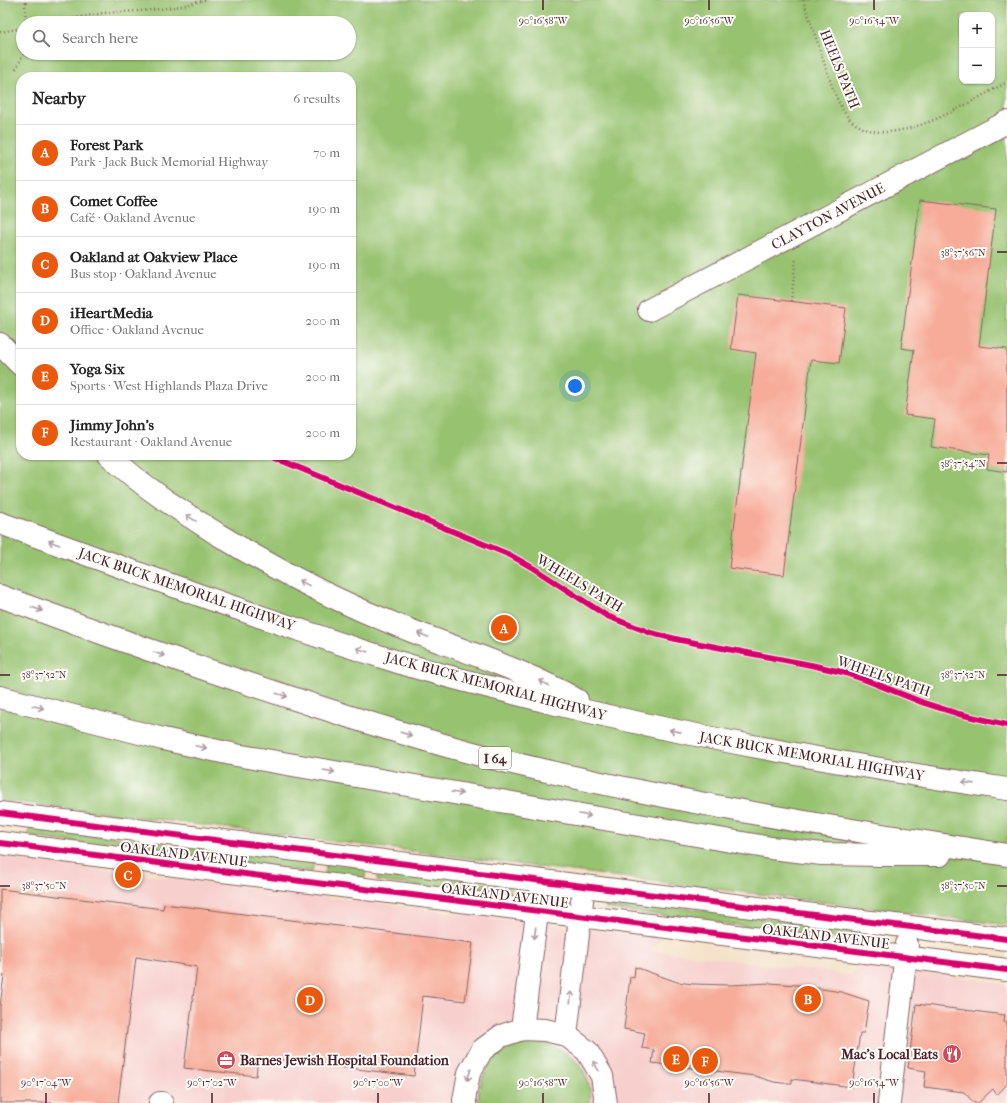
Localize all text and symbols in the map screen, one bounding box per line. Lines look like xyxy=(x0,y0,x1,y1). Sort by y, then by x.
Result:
map controls xyxy=(959,12,995,84)
button: + xyxy=(959,12,995,48)
text: 90°16'58"W xyxy=(519,15,568,27)
text: 90°16'56"W xyxy=(685,15,735,27)
text: 90°16'54"W xyxy=(849,15,900,27)
search box xyxy=(16,16,356,60)
icon: search xyxy=(30,27,52,49)
street label: HEELS PATH xyxy=(816,27,863,111)
text: Search here xyxy=(62,29,138,47)
button: − xyxy=(959,48,995,84)
text: Nearby xyxy=(32,88,86,108)
text: 6 results xyxy=(293,91,340,106)
text: Forest Park xyxy=(70,136,143,154)
text: A xyxy=(41,145,49,160)
text: 70 m xyxy=(313,145,340,160)
text: Park · Jack Buck Memorial Highway xyxy=(70,154,268,169)
street label: CLAYTON AVENUE xyxy=(768,179,888,254)
text: Comet Coffee xyxy=(70,192,157,210)
text: B xyxy=(41,201,49,216)
text: 190 m xyxy=(308,201,340,216)
text: Café · Oakland Avenue xyxy=(70,210,195,225)
text: 38°37'56"N xyxy=(940,247,986,259)
text: Oakland at Oakview Place xyxy=(70,248,237,266)
text: C xyxy=(41,257,49,272)
text: 190 m xyxy=(308,257,340,272)
text: Bus stop · Oakland Avenue xyxy=(70,266,217,281)
text: iHeartMedia xyxy=(70,304,153,322)
text: D xyxy=(40,313,50,328)
text: 200 m xyxy=(305,313,340,328)
text: Office · Oakland Avenue xyxy=(70,322,204,337)
text: Yoga Six xyxy=(70,360,125,378)
text: E xyxy=(41,369,49,384)
text: 200 m xyxy=(305,369,340,384)
your location xyxy=(565,376,585,396)
text: Sports · West Highlands Plaza Drive xyxy=(70,378,268,393)
text: Jimmy John's xyxy=(70,416,154,434)
text: F xyxy=(42,425,48,440)
text: 200 m xyxy=(305,425,340,440)
text: Restaurant · Oakland Avenue xyxy=(70,434,232,449)
text: 38°37'54"N xyxy=(940,458,986,470)
one-way arrow xyxy=(186,514,197,522)
one-way arrow xyxy=(49,538,61,546)
street label: JACK BUCK MEMORIAL HIGHWAY xyxy=(75,544,298,635)
street label: WHEELS PATH xyxy=(533,550,626,616)
one-way arrow xyxy=(298,579,310,586)
one-way arrow xyxy=(30,606,42,614)
pin: A xyxy=(491,613,517,643)
one-way arrow xyxy=(417,631,429,639)
one-way arrow xyxy=(356,646,369,653)
street label: JACK BUCK MEMORIAL HIGHWAY xyxy=(382,648,609,724)
one-way arrow xyxy=(152,650,164,658)
street label: WHEELS PATH xyxy=(834,652,933,700)
text: 38°37'52"N xyxy=(22,669,67,681)
text: 38°37'52"N xyxy=(941,669,986,681)
one-way arrow xyxy=(538,679,550,686)
one-way arrow xyxy=(275,692,288,699)
one-way arrow xyxy=(31,704,44,711)
one-way arrow xyxy=(669,727,682,735)
street label: JACK BUCK MEMORIAL HIGHWAY xyxy=(697,728,926,785)
one-way arrow xyxy=(399,731,412,738)
one-way arrow xyxy=(194,744,207,752)
road number: I 64 xyxy=(479,747,511,769)
one-way arrow xyxy=(322,768,335,776)
one-way arrow xyxy=(962,779,975,787)
one-way arrow xyxy=(450,789,463,797)
one-way arrow xyxy=(578,811,591,819)
street label: OAKLAND AVENUE xyxy=(119,838,249,871)
pin: C xyxy=(115,860,141,890)
street label: OAKLAND AVENUE xyxy=(440,879,570,912)
text: 38°37'50"N xyxy=(21,880,67,892)
text: 38°37'50"N xyxy=(940,880,986,892)
street label: OAKLAND AVENUE xyxy=(761,920,891,953)
one-way arrow xyxy=(531,926,539,939)
pin: B xyxy=(795,984,821,1014)
pin: D xyxy=(297,985,323,1015)
one-way arrow xyxy=(567,990,575,1003)
restaurant icon: Mac's Local Eats xyxy=(941,1043,963,1065)
pin: E xyxy=(663,1044,689,1074)
pin: F xyxy=(692,1046,718,1076)
place label: Mac's Local Eats xyxy=(840,1046,939,1063)
office icon: Barnes Jewish Hospital Foundation xyxy=(215,1049,237,1071)
place label: Barnes Jewish Hospital Foundation xyxy=(240,1052,450,1069)
one-way arrow xyxy=(592,1060,600,1072)
one-way arrow xyxy=(465,1069,472,1082)
text: 90°17'04"W xyxy=(21,1077,72,1089)
text: 90°17'02"W xyxy=(187,1077,238,1089)
text: 90°17'00"W xyxy=(353,1077,404,1089)
text: 90°16'58"W xyxy=(519,1077,568,1089)
text: 90°16'56"W xyxy=(685,1077,735,1089)
text: 90°16'54"W xyxy=(849,1077,900,1089)

